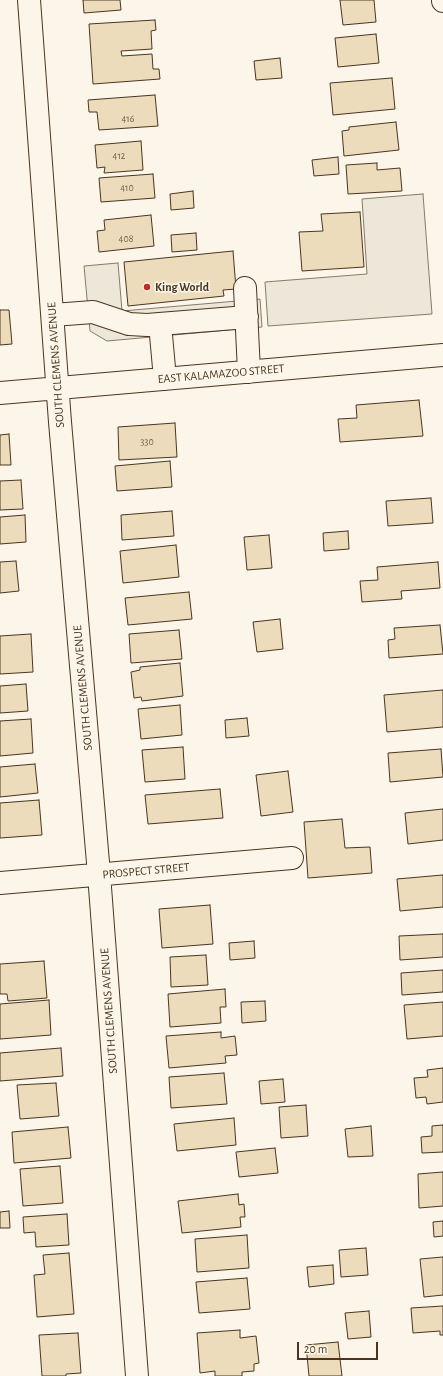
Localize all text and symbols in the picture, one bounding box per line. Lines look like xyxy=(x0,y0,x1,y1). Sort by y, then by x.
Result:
house number: 416 xyxy=(122,113,134,125)
house number: 412 xyxy=(113,150,125,162)
house number: 410 xyxy=(120,182,134,194)
house number: 408 xyxy=(119,233,133,245)
place label: King World xyxy=(155,280,209,294)
marker: King World xyxy=(142,282,152,292)
street label: SOUTH CLEMENS AVENUE xyxy=(44,302,68,428)
street label: EAST KALAMAZOO STREET xyxy=(157,361,285,387)
house number: 330 xyxy=(140,436,154,448)
street label: SOUTH CLEMENS AVENUE xyxy=(70,625,96,751)
street label: PROSPECT STREET xyxy=(102,860,190,882)
street label: SOUTH CLEMENS AVENUE xyxy=(97,948,121,1074)
scale bar xyxy=(299,1334,380,1360)
text: 20 m xyxy=(304,1343,327,1355)

